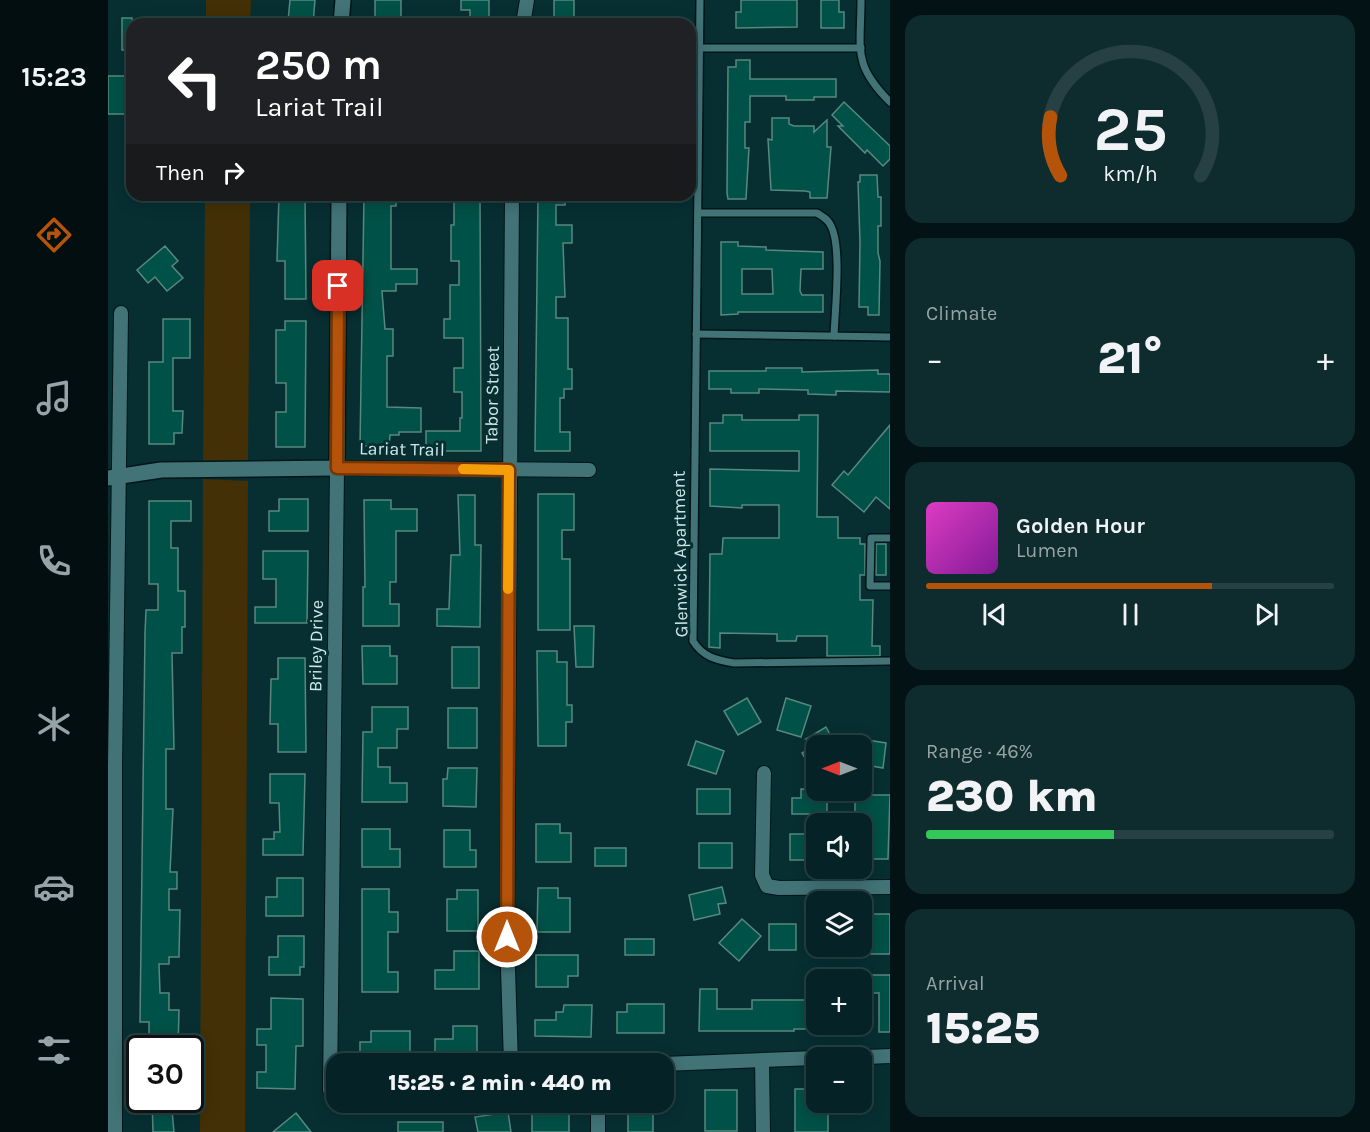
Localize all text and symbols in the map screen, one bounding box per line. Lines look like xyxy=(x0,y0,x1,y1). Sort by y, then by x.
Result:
text: 250 m xyxy=(255,40,382,90)
icon: left xyxy=(156,42,234,120)
text: 15:23 xyxy=(21,61,87,93)
text: Lariat Trail xyxy=(255,91,384,123)
text: 25 xyxy=(1093,93,1167,166)
icon: right xyxy=(217,156,250,189)
text: Then xyxy=(156,160,205,186)
text: km/h xyxy=(1103,162,1157,187)
icon: directions xyxy=(33,214,75,256)
pin xyxy=(312,260,363,311)
icon: arrive xyxy=(321,269,354,302)
text: Climate xyxy=(926,302,997,325)
text: 21° xyxy=(1097,332,1163,384)
text: − xyxy=(926,340,943,378)
text: + xyxy=(1317,340,1334,378)
street label: Tabor Street xyxy=(480,346,504,444)
icon: music xyxy=(33,377,75,419)
street label: Lariat Trail xyxy=(359,437,445,461)
street label: Glenwick Apartment xyxy=(668,470,692,637)
text: Golden Hour xyxy=(1016,513,1145,539)
text: Lumen xyxy=(1016,539,1079,562)
icon: phone xyxy=(33,540,75,582)
icon: previous xyxy=(978,598,1011,631)
icon: pause xyxy=(1114,598,1147,631)
icon: next xyxy=(1250,598,1283,631)
street label: Briley Drive xyxy=(304,600,328,692)
icon: climate xyxy=(33,703,75,745)
north arrow xyxy=(806,735,872,801)
map controls xyxy=(806,735,872,1113)
text: Range · 46% xyxy=(926,740,1033,763)
text: 230 km xyxy=(926,770,1098,822)
button: sound xyxy=(806,813,872,879)
icon: car xyxy=(33,866,75,908)
button: layers xyxy=(806,891,872,957)
position arrow xyxy=(475,905,539,969)
button: + xyxy=(806,969,872,1035)
text: Arrival xyxy=(926,972,985,995)
text: 15:25 xyxy=(926,1002,1040,1054)
icon: filters xyxy=(33,1029,75,1071)
speed limit sign: 30 xyxy=(126,1035,204,1113)
button: − xyxy=(806,1047,872,1113)
text: 15:25 · 2 min · 440 m xyxy=(388,1070,612,1096)

